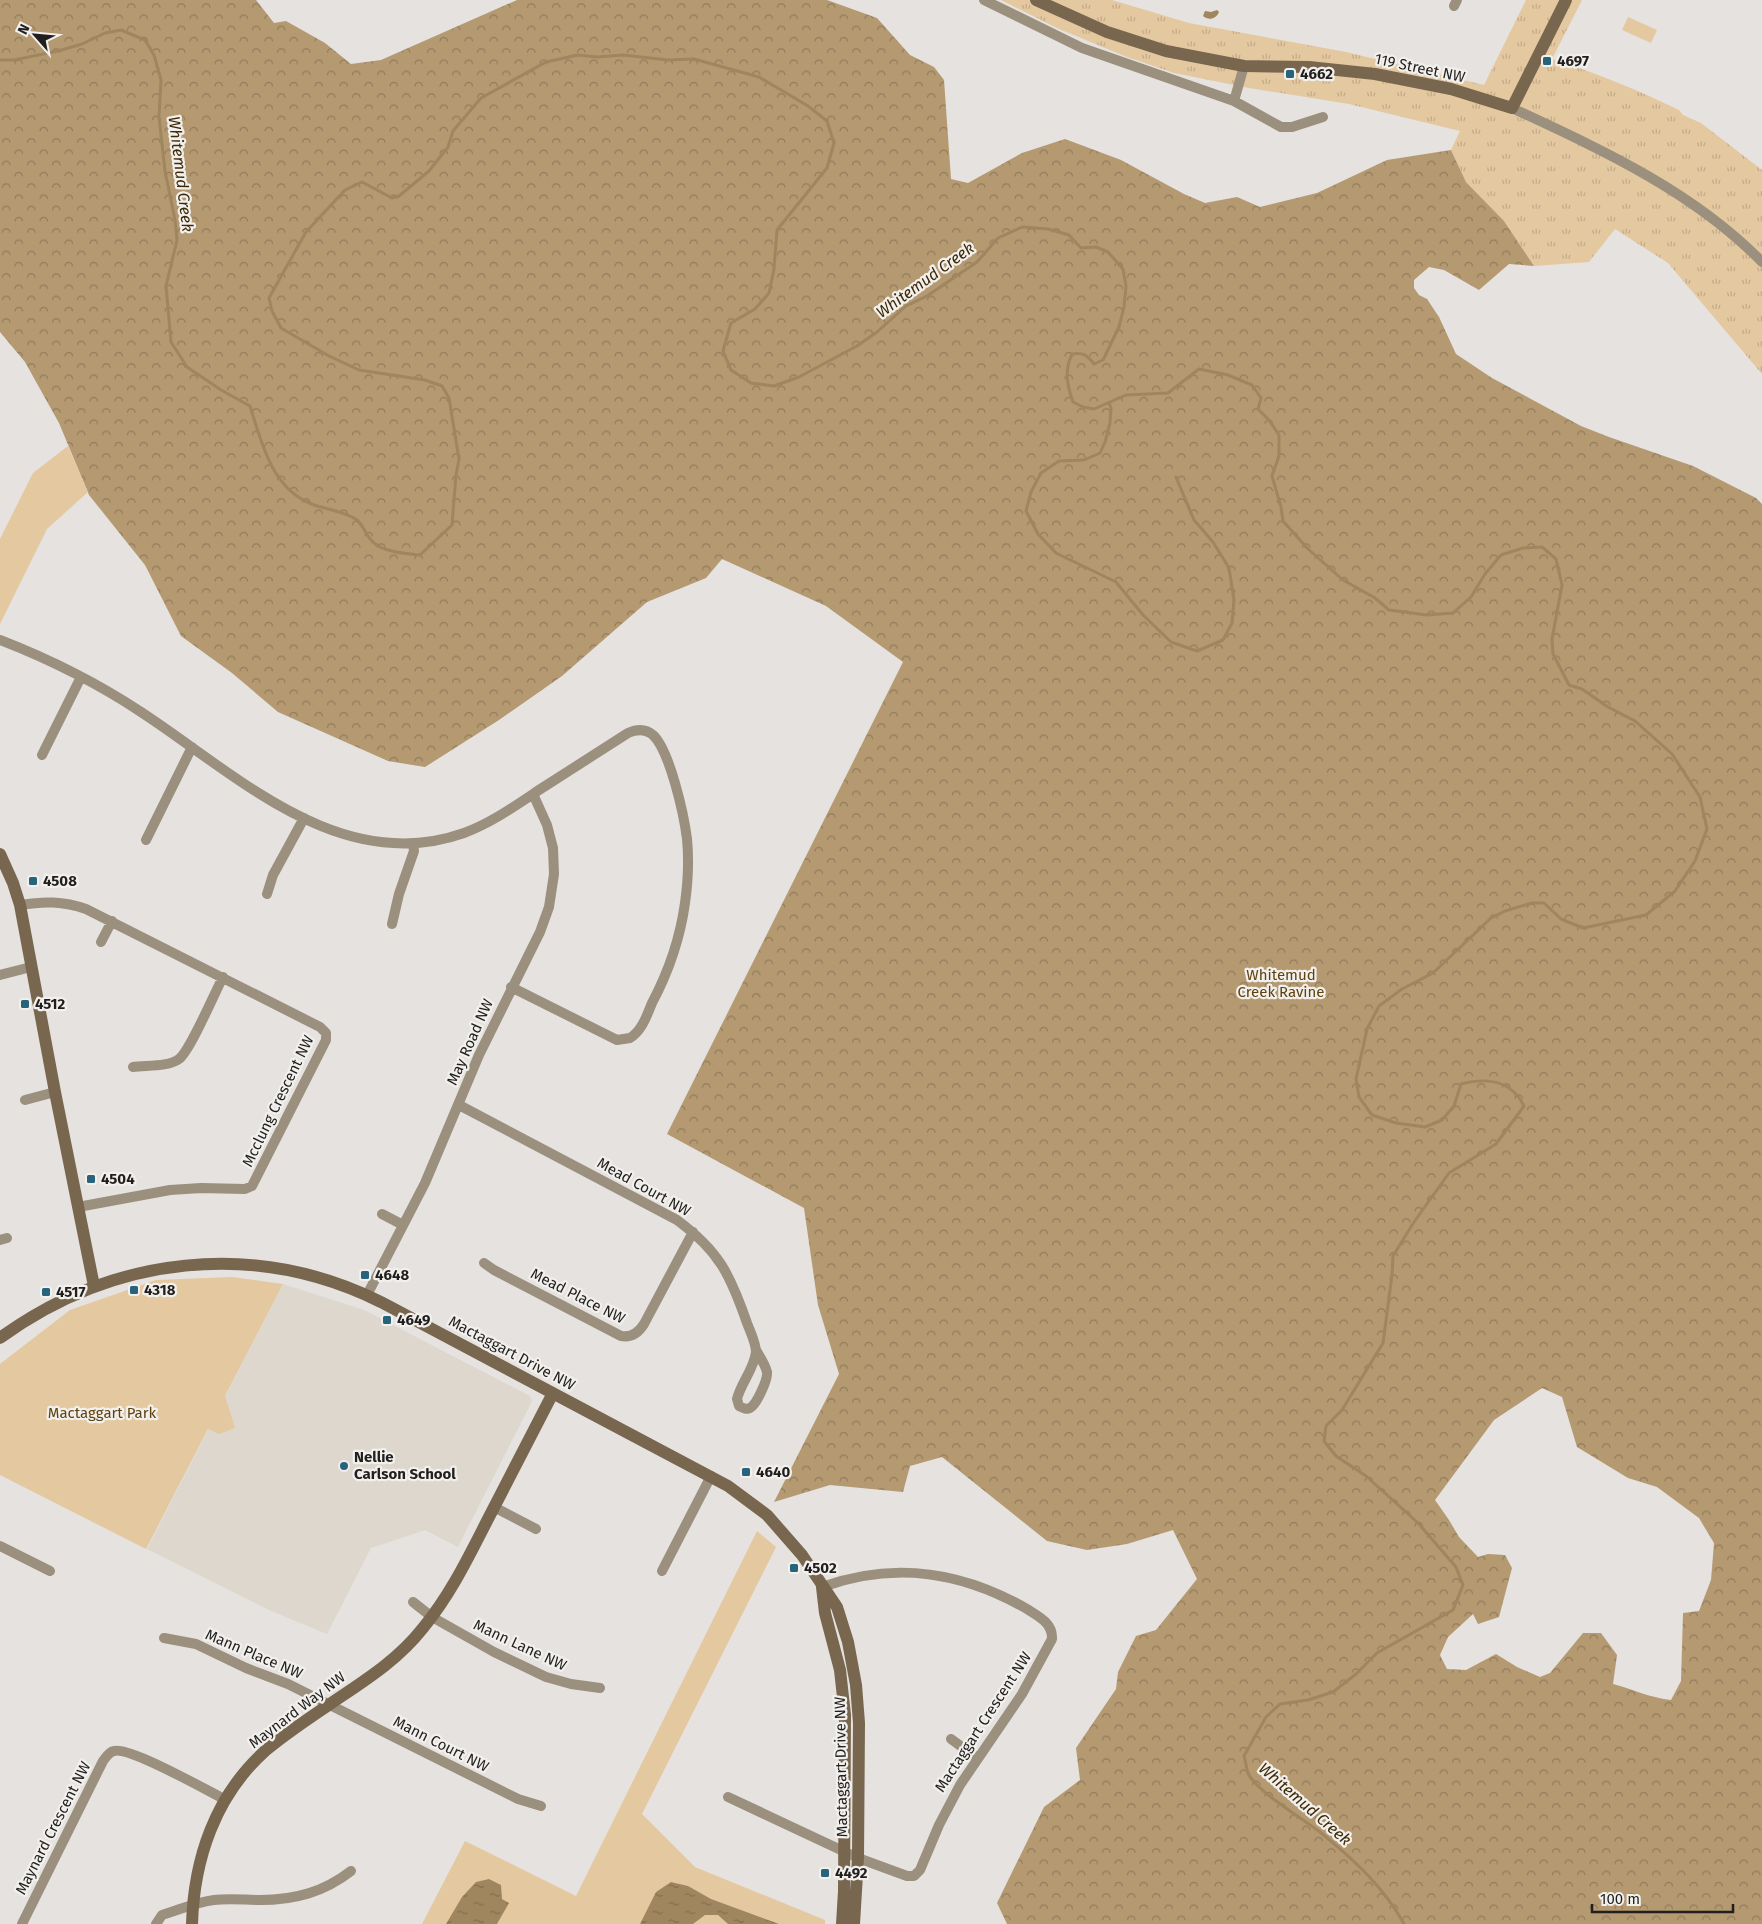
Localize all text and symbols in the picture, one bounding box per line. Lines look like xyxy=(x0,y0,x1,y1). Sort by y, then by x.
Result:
north arrow xyxy=(10,10,60,60)
text: N xyxy=(14,21,34,37)
street label: 119 Street NW xyxy=(1373,50,1467,86)
place label: 4697 xyxy=(1557,52,1589,70)
marker: 4697 xyxy=(1541,55,1553,67)
place label: 4662 xyxy=(1300,65,1333,83)
marker: 4662 xyxy=(1284,68,1296,80)
water label: Whitemud Creek xyxy=(164,115,198,233)
water label: Whitemud Creek xyxy=(872,238,978,322)
place label: 4508 xyxy=(43,872,77,890)
marker: 4508 xyxy=(27,875,39,887)
park label: Whitemud Creek Ravine xyxy=(1238,966,1324,1001)
place label: 4512 xyxy=(35,995,65,1013)
street label: May Road NW xyxy=(443,996,497,1088)
marker: 4512 xyxy=(19,998,31,1010)
street label: Mcclung Crescent NW xyxy=(238,1032,318,1170)
street label: Mead Court NW xyxy=(594,1154,694,1220)
place label: 4504 xyxy=(101,1170,135,1188)
marker: 4504 xyxy=(85,1173,97,1185)
street label: Mead Place NW xyxy=(528,1264,629,1328)
place label: 4648 xyxy=(375,1266,409,1284)
marker: 4648 xyxy=(359,1269,371,1281)
place label: 4318 xyxy=(144,1281,176,1299)
place label: 4517 xyxy=(56,1283,86,1301)
marker: 4318 xyxy=(128,1284,140,1296)
marker: 4517 xyxy=(40,1286,52,1298)
place label: 4649 xyxy=(397,1311,431,1329)
street label: Mactaggart Drive NW xyxy=(446,1312,579,1394)
marker: 4649 xyxy=(381,1314,393,1326)
park label: Mactaggart Park xyxy=(48,1404,157,1422)
place label: Nellie Carlson School xyxy=(354,1448,456,1483)
marker: Nellie Carlson School xyxy=(338,1460,350,1472)
place label: 4640 xyxy=(756,1463,790,1481)
marker: 4640 xyxy=(740,1466,752,1478)
place label: 4502 xyxy=(804,1559,837,1577)
marker: 4502 xyxy=(788,1562,800,1574)
street label: Mann Lane NW xyxy=(471,1616,570,1675)
street label: Mann Place NW xyxy=(203,1625,306,1683)
street label: Mactaggart Crescent NW xyxy=(931,1648,1035,1795)
street label: Maynard Way NW xyxy=(245,1668,349,1752)
street label: Mactaggart Drive NW xyxy=(831,1696,851,1838)
street label: Mann Court NW xyxy=(390,1712,492,1776)
street label: Maynard Crescent NW xyxy=(12,1758,95,1897)
water label: Whitemud Creek xyxy=(1255,1759,1355,1849)
place label: 4492 xyxy=(835,1864,868,1882)
marker: 4492 xyxy=(819,1867,831,1879)
scale bar xyxy=(1592,1882,1733,1914)
text: 100 m xyxy=(1600,1890,1640,1908)

